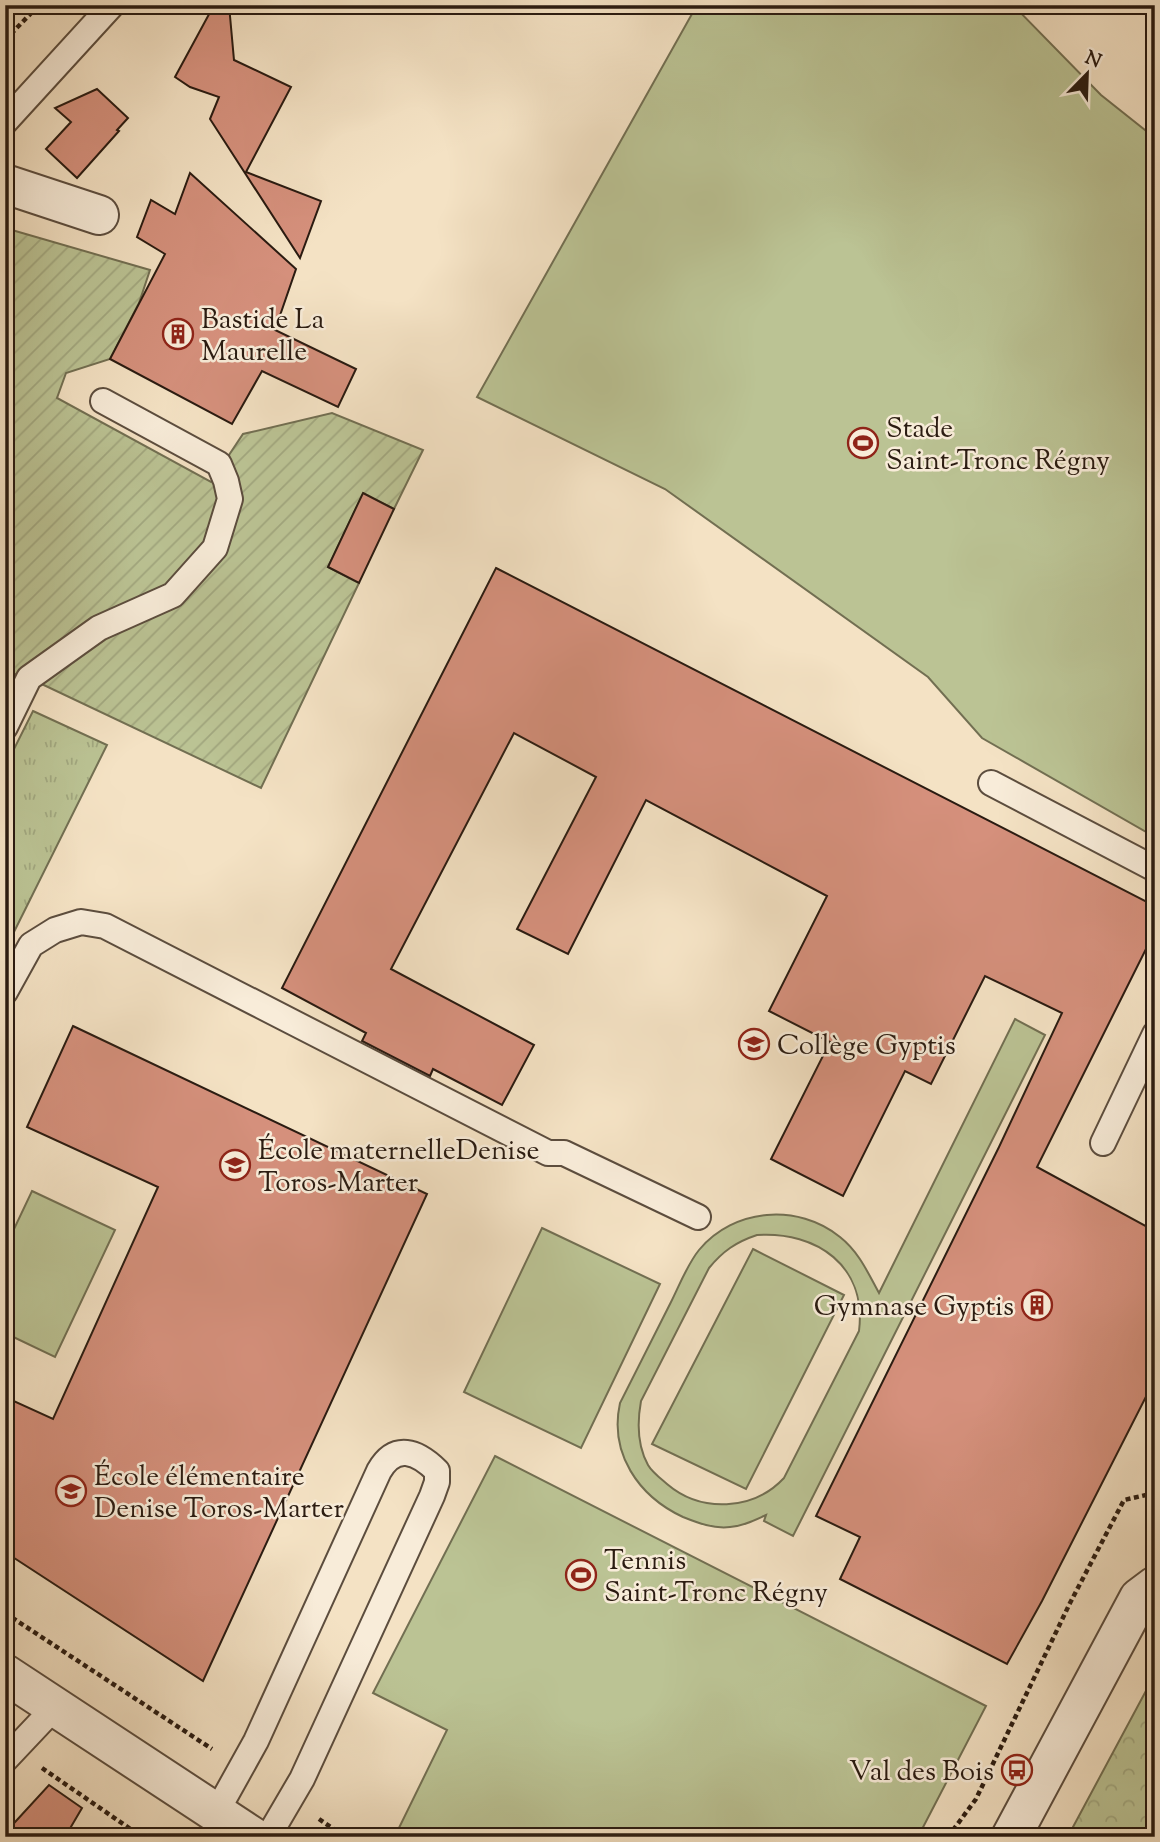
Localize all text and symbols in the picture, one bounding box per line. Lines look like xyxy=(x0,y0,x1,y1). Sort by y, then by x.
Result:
north arrow xyxy=(1052,38,1122,108)
text: N xyxy=(1080,45,1105,76)
place label: Bastide La Maurelle xyxy=(201,301,324,373)
building icon: Bastide La Maurelle xyxy=(161,317,195,351)
place label: Stade Saint-Tronc Régny xyxy=(886,410,1110,482)
sports icon: Stade Saint-Tronc Régny xyxy=(846,426,880,460)
school or university icon: Collège Gyptis xyxy=(737,1027,771,1061)
place label: Collège Gyptis xyxy=(777,1027,956,1067)
place label: École maternelleDenise Toros-Marter xyxy=(258,1132,540,1204)
school or university icon: École maternelleDenise Toros-Marter xyxy=(218,1148,252,1182)
place label: Gymnase Gyptis xyxy=(814,1288,1014,1328)
building icon: Gymnase Gyptis xyxy=(1020,1288,1054,1322)
place label: École élémentaire Denise Toros-Marter xyxy=(94,1458,345,1530)
school or university icon: École élémentaire Denise Toros-Marter xyxy=(54,1474,88,1508)
place label: Tennis Saint-Tronc Régny xyxy=(604,1542,828,1614)
sports icon: Tennis Saint-Tronc Régny xyxy=(564,1558,598,1592)
place label: Val des Bois xyxy=(849,1753,994,1793)
bus stop icon: Val des Bois xyxy=(1000,1753,1034,1787)

